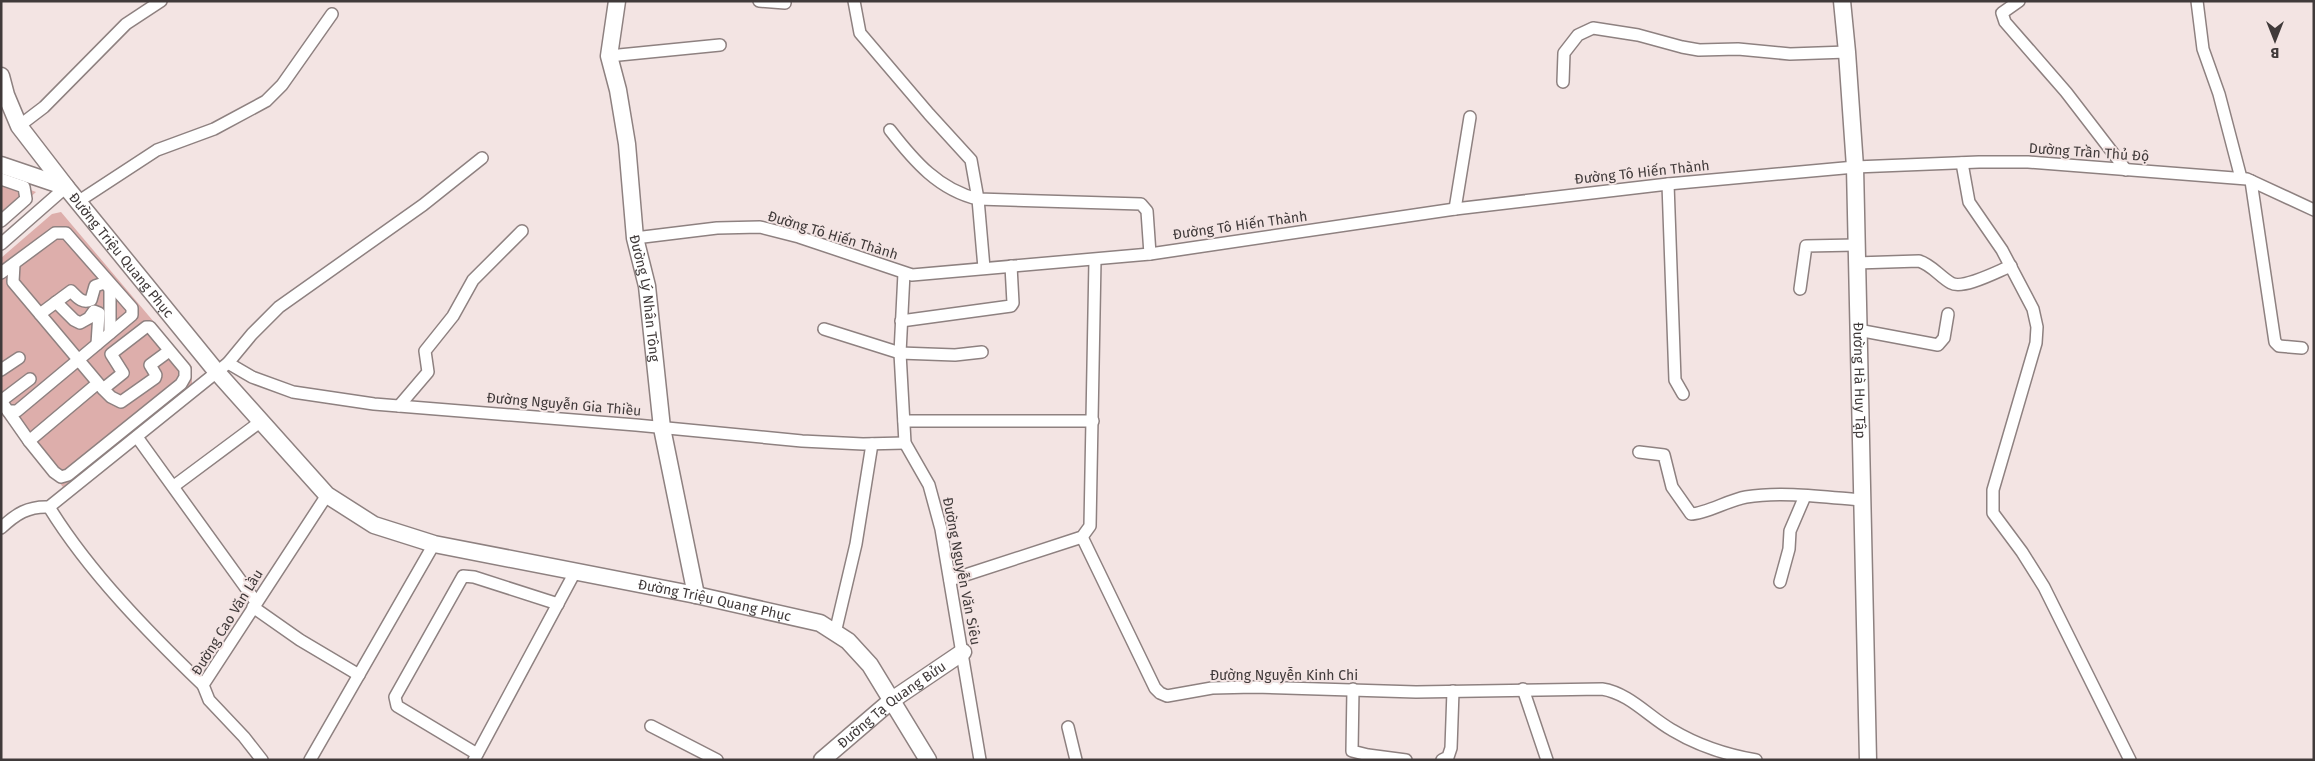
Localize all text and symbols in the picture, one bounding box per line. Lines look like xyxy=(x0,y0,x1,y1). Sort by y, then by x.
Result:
north arrow xyxy=(2250,15,2300,65)
text: B xyxy=(2270,44,2279,61)
street label: Dường Trần Thủ Độ xyxy=(2028,139,2150,165)
street label: Đường Tô Hiến Thành xyxy=(1574,156,1710,188)
street label: Đường Triệu Quang Phục xyxy=(65,189,177,321)
street label: Đường Tô Hiến Thành xyxy=(765,207,901,263)
street label: Đường Tô Hiến Thành xyxy=(1172,207,1308,243)
street label: Đường Lý Nhân Tông xyxy=(625,233,663,363)
street label: Đường Hà Huy Tập xyxy=(1849,322,1869,439)
street label: Đường Nguyễn Gia Thiều xyxy=(486,388,642,420)
street label: Đường Nguyễn Văn Siêu xyxy=(939,496,984,646)
street label: Đường Cao Văn Lầu xyxy=(187,566,267,678)
street label: Đường Triệu Quang Phục xyxy=(637,576,793,625)
street label: Đường Tạ Quang Bửu xyxy=(834,658,949,752)
street label: Đường Nguyễn Kinh Chi xyxy=(1210,667,1358,684)

